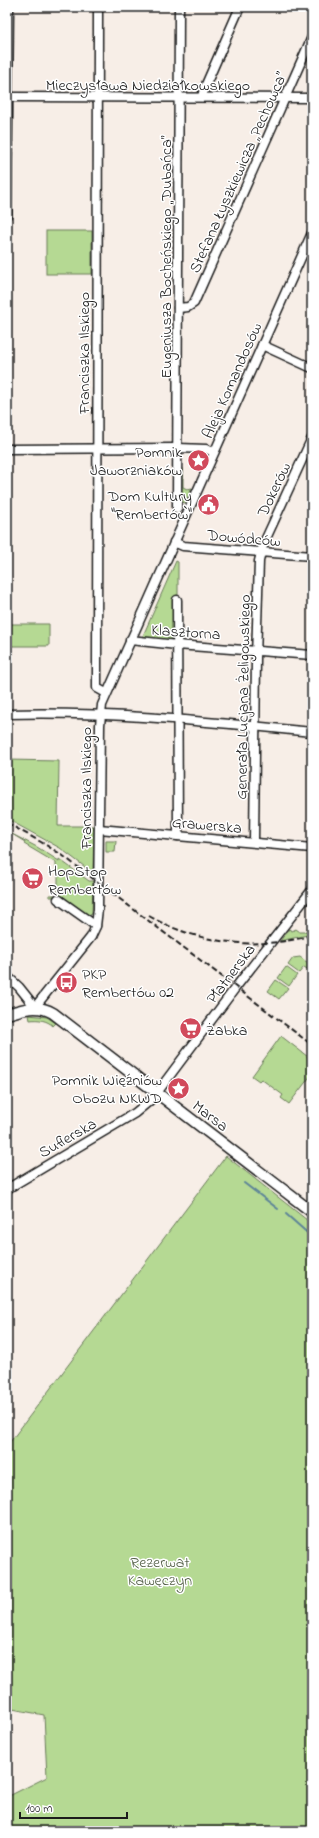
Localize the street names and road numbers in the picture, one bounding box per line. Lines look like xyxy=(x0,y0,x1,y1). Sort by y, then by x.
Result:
street label: Stefana Łyszkiewicza „Pechowca” xyxy=(184,68,294,277)
street label: Mieczysława Niedziałkowskiego xyxy=(46,74,250,98)
street label: Eugeniusza Bocheńskiego „Dubańca” xyxy=(155,135,179,379)
street label: Franciszka Ilskiego xyxy=(73,292,97,415)
street label: Aleja Komandosów xyxy=(196,319,269,443)
street label: Dokerów xyxy=(251,459,298,522)
street label: Dowódców xyxy=(205,524,282,554)
street label: Generała Lucjana Żeligowskiego xyxy=(230,594,258,800)
street label: Klasztorna xyxy=(151,619,221,647)
street label: Franciszka Ilskiego xyxy=(75,727,99,850)
street label: Grawerska xyxy=(171,811,243,841)
street label: Płatnerska xyxy=(201,939,262,1009)
street label: Marsa xyxy=(187,1095,233,1138)
street label: Suflerska xyxy=(35,1112,101,1165)

